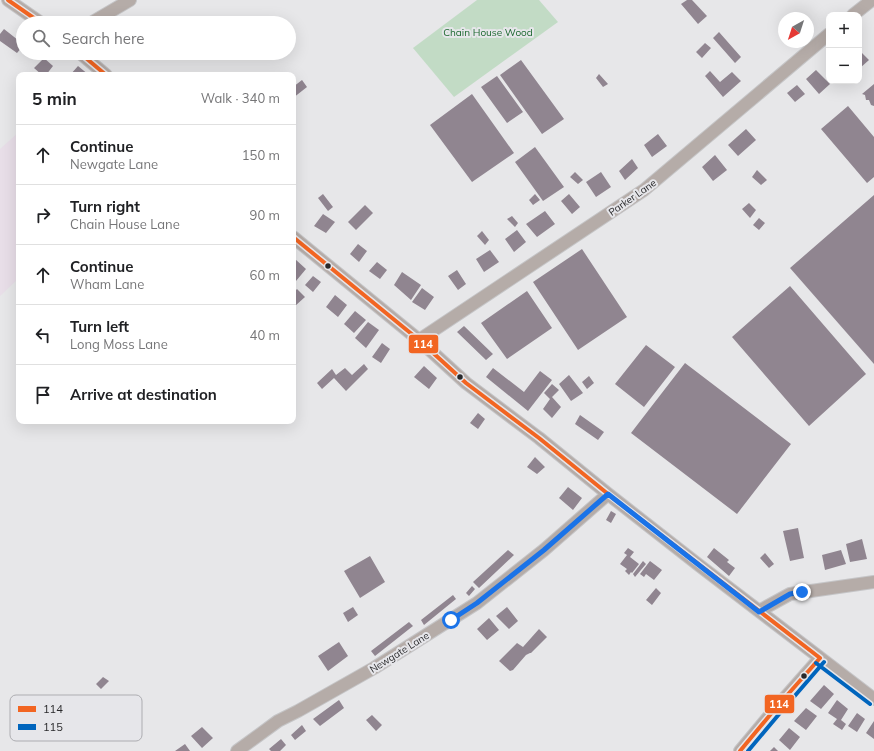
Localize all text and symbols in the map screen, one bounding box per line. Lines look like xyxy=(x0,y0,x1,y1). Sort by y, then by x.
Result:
north arrow xyxy=(778,12,814,48)
map controls xyxy=(826,12,862,84)
button: + xyxy=(826,12,862,48)
search box xyxy=(16,16,296,60)
park label: Chain House Wood xyxy=(443,26,533,39)
icon: search xyxy=(30,27,52,49)
text: Search here xyxy=(62,29,144,48)
button: − xyxy=(826,48,862,84)
text: 5 min xyxy=(32,88,77,109)
text: Walk · 340 m xyxy=(201,90,280,106)
text: Continue xyxy=(70,137,133,156)
icon: ahead xyxy=(32,144,54,166)
text: 150 m xyxy=(242,147,280,163)
text: Newgate Lane xyxy=(70,156,158,172)
street label: Parker Lane xyxy=(606,176,659,219)
text: Turn right xyxy=(70,197,140,216)
icon: right xyxy=(32,204,54,226)
text: 90 m xyxy=(250,207,280,223)
text: Chain House Lane xyxy=(70,216,180,232)
text: Continue xyxy=(70,257,133,276)
unlabelled marker xyxy=(323,261,333,271)
icon: ahead xyxy=(32,264,54,286)
text: 60 m xyxy=(250,267,280,283)
text: Wham Lane xyxy=(70,276,144,292)
text: Turn left xyxy=(70,317,129,336)
icon: left xyxy=(32,324,54,346)
text: 40 m xyxy=(250,327,280,343)
line badge: 114 xyxy=(408,334,439,354)
text: Long Moss Lane xyxy=(70,336,168,352)
text: 114 xyxy=(413,337,433,351)
unlabelled marker xyxy=(455,372,465,382)
icon: arrive xyxy=(32,384,54,406)
text: Arrive at destination xyxy=(70,385,217,404)
route end xyxy=(793,583,811,601)
route start xyxy=(442,611,460,629)
street label: Newgate Lane xyxy=(367,629,431,676)
unlabelled marker xyxy=(799,671,809,681)
line badge: 114 xyxy=(764,694,795,714)
legend xyxy=(10,695,142,741)
text: 114 xyxy=(769,697,789,711)
text: 114 xyxy=(43,702,63,716)
text: 115 xyxy=(43,720,63,734)

